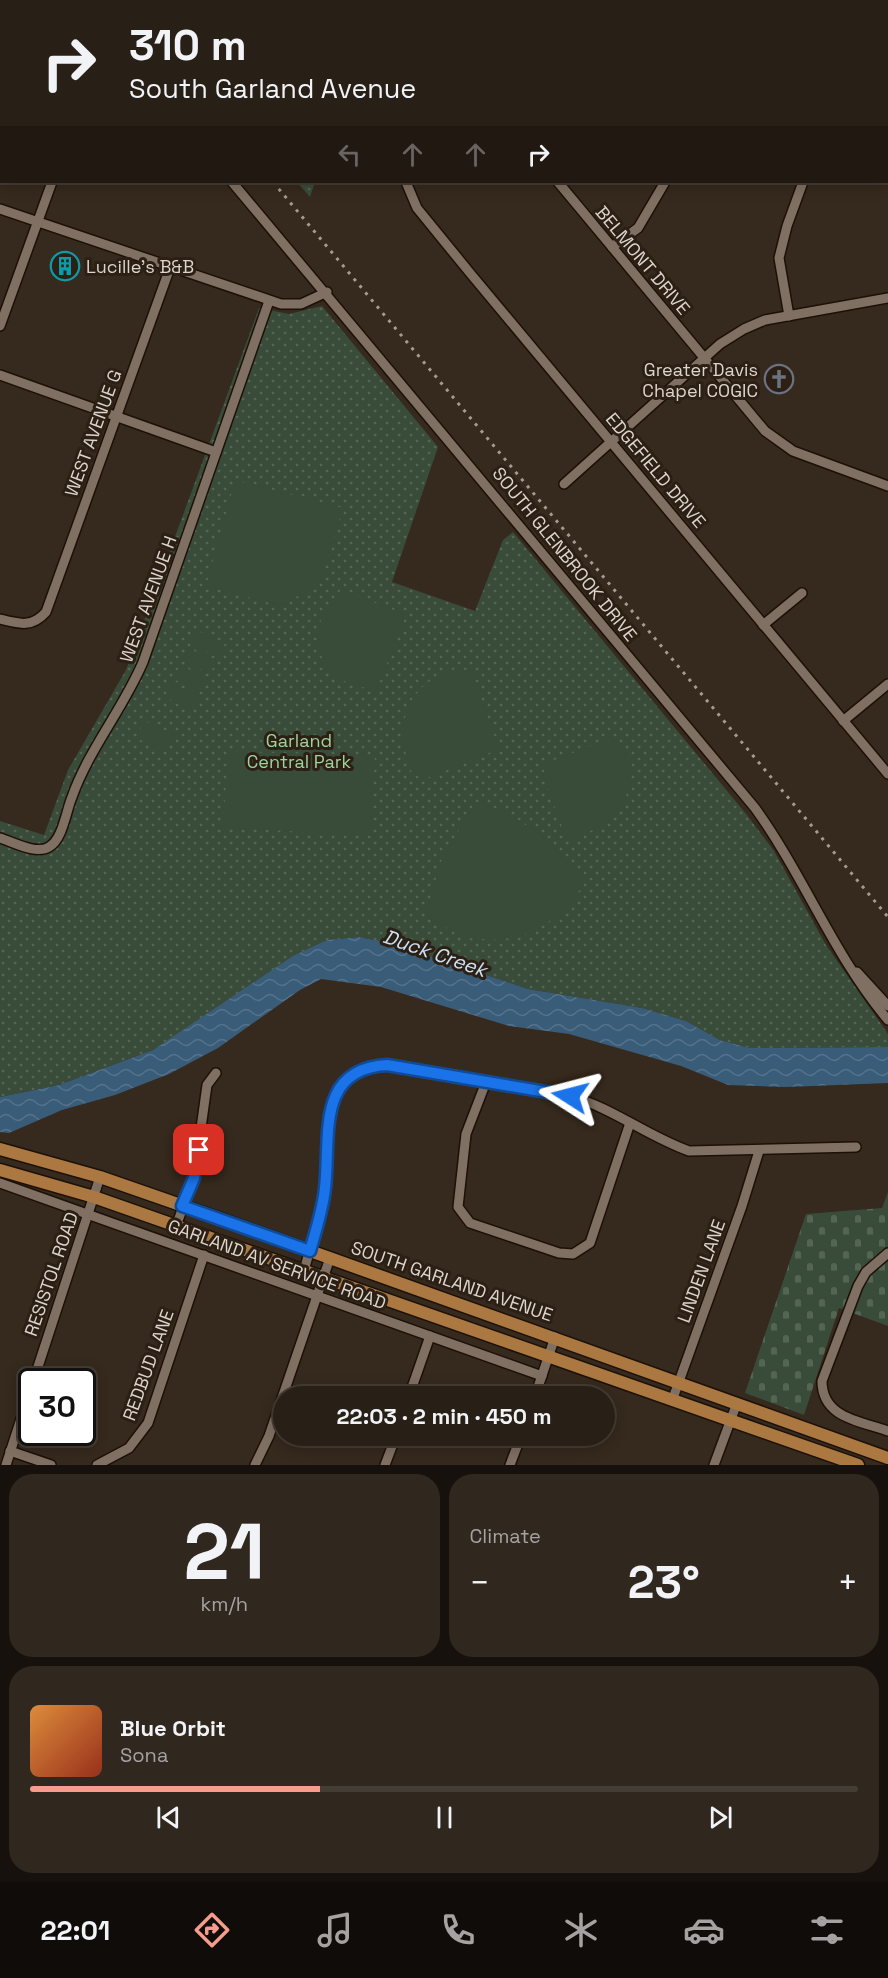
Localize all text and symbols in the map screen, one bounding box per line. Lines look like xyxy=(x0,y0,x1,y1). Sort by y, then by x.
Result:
text: 310 m xyxy=(129,19,247,72)
icon: right xyxy=(30,24,108,102)
text: South Garland Avenue xyxy=(129,71,416,106)
icon: left xyxy=(333,138,366,171)
icon: ahead xyxy=(396,138,429,171)
icon: ahead xyxy=(459,138,492,171)
icon: right xyxy=(522,138,555,171)
street label: BELMONT DRIVE xyxy=(591,201,695,319)
building icon: Lucille's B&B xyxy=(49,250,81,282)
place label: Lucille's B&B xyxy=(86,255,194,278)
place label: Greater Davis Chapel COGIC xyxy=(642,358,758,402)
church icon: Greater Davis Chapel COGIC xyxy=(763,363,795,395)
street label: WEST AVENUE G xyxy=(59,367,127,499)
street label: EDGEFIELD DRIVE xyxy=(601,408,711,532)
street label: SOUTH GLENBROOK DRIVE xyxy=(488,462,642,646)
street label: WEST AVENUE H xyxy=(114,533,182,665)
park label: Garland Central Park xyxy=(247,729,352,773)
water label: Duck Creek xyxy=(380,923,492,984)
position arrow xyxy=(538,1064,602,1128)
pin xyxy=(173,1124,224,1175)
icon: arrive xyxy=(182,1133,215,1166)
street label: RESISTOL ROAD xyxy=(19,1209,83,1339)
street label: GARLAND AV SERVICE ROAD xyxy=(165,1214,389,1314)
street label: LINDEN LANE xyxy=(672,1216,730,1326)
street label: SOUTH GARLAND AVENUE xyxy=(348,1236,556,1326)
street label: REDBUD LANE xyxy=(117,1306,179,1424)
speed limit sign: 30 xyxy=(18,1368,96,1446)
text: 22:03 · 2 min · 450 m xyxy=(337,1402,551,1430)
text: 21 xyxy=(183,1502,265,1602)
text: Climate xyxy=(470,1523,541,1549)
text: 23° xyxy=(628,1554,700,1611)
text: − xyxy=(470,1562,490,1604)
text: + xyxy=(838,1562,858,1604)
text: km/h xyxy=(200,1591,248,1617)
text: Blue Orbit xyxy=(120,1714,226,1742)
text: Sona xyxy=(120,1742,168,1768)
icon: previous xyxy=(152,1801,185,1834)
icon: pause xyxy=(428,1801,461,1834)
icon: next xyxy=(704,1801,737,1834)
icon: directions xyxy=(191,1909,233,1951)
icon: music xyxy=(314,1909,356,1951)
icon: phone xyxy=(437,1909,479,1951)
icon: climate xyxy=(560,1909,602,1951)
icon: car xyxy=(683,1909,725,1951)
icon: filters xyxy=(806,1909,848,1951)
text: 22:01 xyxy=(40,1913,110,1948)

